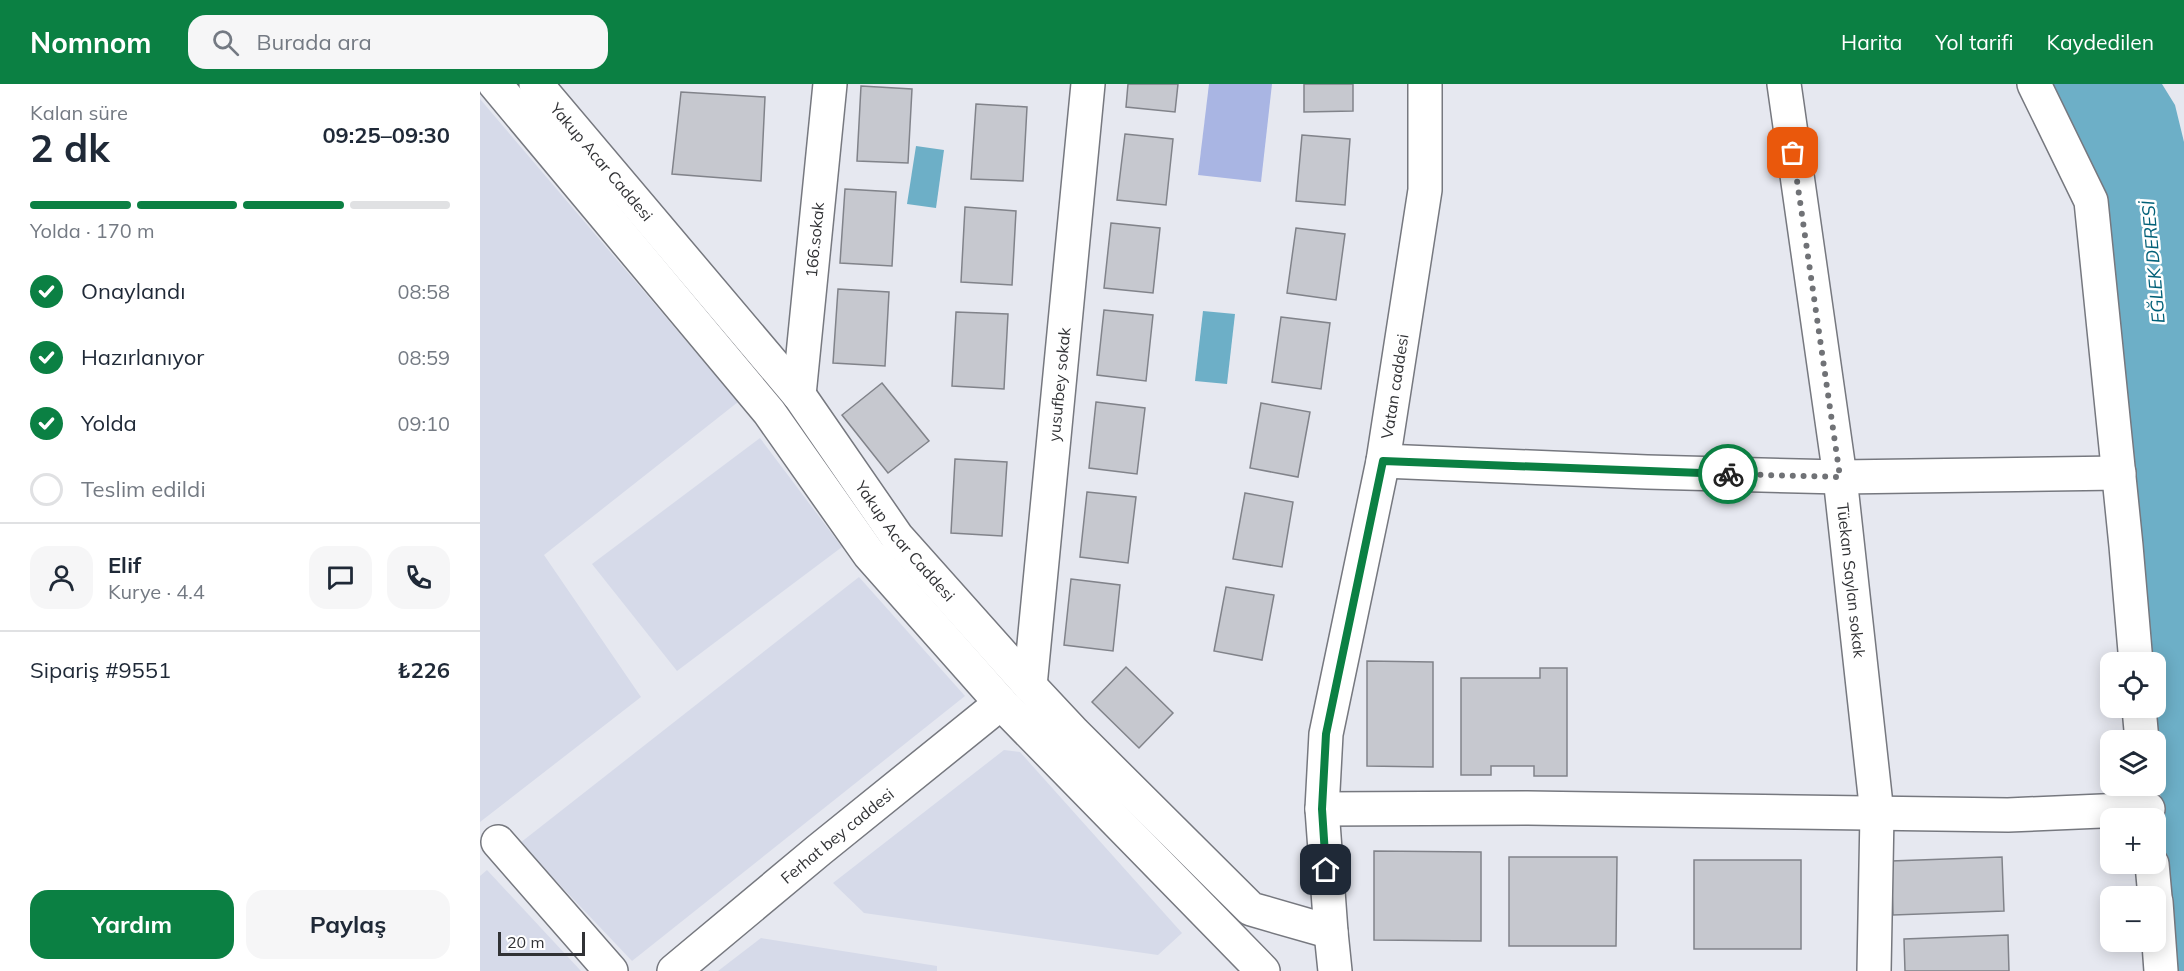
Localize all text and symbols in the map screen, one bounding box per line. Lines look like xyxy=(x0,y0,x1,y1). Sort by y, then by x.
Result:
search box xyxy=(188,15,608,69)
text: Nomnom xyxy=(30,25,152,60)
icon: search xyxy=(209,26,242,59)
text: Burada ara xyxy=(257,28,372,56)
text: Harita xyxy=(1841,29,1902,55)
text: Yol tarifi xyxy=(1935,29,2014,55)
text: Kaydedilen xyxy=(2047,29,2154,55)
street label: Yakup Acar Caddesi xyxy=(546,98,657,225)
text: Kalan süre xyxy=(30,100,128,125)
text: 09:25–09:30 xyxy=(322,121,450,149)
text: 2 dk xyxy=(30,123,110,172)
pin xyxy=(1767,127,1818,178)
icon: bag xyxy=(1776,136,1809,169)
water label: EĞLEK DERESİ xyxy=(2136,199,2170,324)
street label: 166.sokak xyxy=(801,200,828,278)
text: Yolda · 170 m xyxy=(30,218,155,243)
icon: check xyxy=(30,275,63,308)
text: Onaylandı xyxy=(81,277,185,305)
text: 08:58 xyxy=(397,279,450,304)
street label: yusufbey sokak xyxy=(1044,326,1075,442)
street label: Vatan caddesi xyxy=(1377,333,1413,440)
icon: check xyxy=(30,341,63,374)
text: Hazırlanıyor xyxy=(81,343,204,371)
text: 08:59 xyxy=(397,345,450,370)
icon: check xyxy=(30,407,63,440)
text: Yolda xyxy=(81,409,137,437)
text: 09:10 xyxy=(397,411,450,436)
courier xyxy=(1698,444,1758,504)
icon: bike xyxy=(1712,458,1745,491)
text: Teslim edildi xyxy=(81,475,206,503)
street label: Yakup Acar Caddesi xyxy=(851,476,959,605)
street label: Tüekan Saylan sokak xyxy=(1833,502,1870,660)
button: person xyxy=(30,546,93,609)
button: chat xyxy=(309,546,372,609)
button: phone xyxy=(387,546,450,609)
text: Elif xyxy=(108,551,141,579)
text: Kurye · 4.4 xyxy=(108,579,205,604)
map controls xyxy=(2100,652,2166,952)
button: locate xyxy=(2100,652,2166,718)
text: Sipariş #9551 xyxy=(30,656,171,684)
text: ₺226 xyxy=(397,656,450,684)
button: layers xyxy=(2100,730,2166,796)
street label: Ferhat bey caddesi xyxy=(777,784,898,888)
button: + xyxy=(2100,808,2166,874)
pin xyxy=(1300,844,1351,895)
icon: home xyxy=(1309,853,1342,886)
button: − xyxy=(2100,886,2166,952)
button: Yardım xyxy=(30,890,234,959)
button: Paylaş xyxy=(246,890,450,959)
scale bar xyxy=(498,929,585,956)
text: 20 m xyxy=(507,932,544,952)

